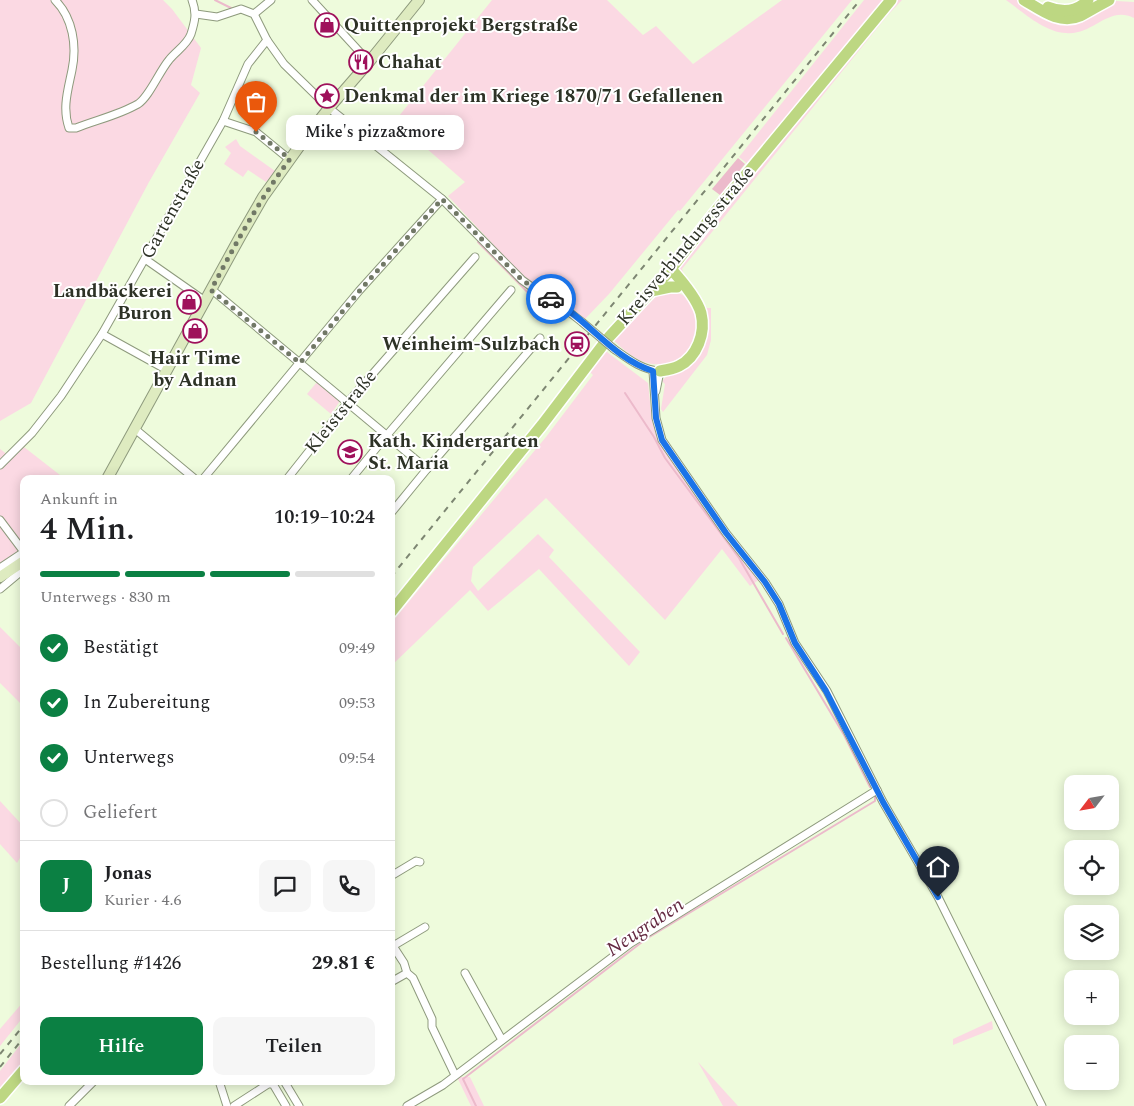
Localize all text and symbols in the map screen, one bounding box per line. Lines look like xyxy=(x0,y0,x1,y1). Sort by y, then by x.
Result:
place label: Quittenprojekt Bergstraße xyxy=(344,11,578,40)
shop icon: Quittenprojekt Bergstraße xyxy=(314,12,340,38)
place label: Chahat xyxy=(378,48,442,77)
restaurant icon: Chahat xyxy=(348,49,374,75)
pin xyxy=(235,81,277,132)
place label: Denkmal der im Kriege 1870/71 Gefallenen xyxy=(344,82,723,111)
place icon: Denkmal der im Kriege 1870/71 Gefallenen xyxy=(314,83,340,109)
icon: bag xyxy=(242,88,270,116)
callout: Mike's pizza&more xyxy=(286,114,464,150)
text: Mike's pizza&more xyxy=(305,120,445,144)
street label: Gartenstraße xyxy=(133,153,213,265)
street label: Kreisverbindungsstraße xyxy=(610,160,762,332)
courier xyxy=(526,274,576,324)
place label: Landbäckerei Buron xyxy=(53,277,172,328)
icon: car xyxy=(537,285,565,313)
shop icon: Landbäckerei Buron xyxy=(176,289,202,315)
shop icon: Hair Time by Adnan xyxy=(182,318,208,344)
place label: Weinheim-Sulzbach xyxy=(382,330,560,359)
station icon: Weinheim-Sulzbach xyxy=(564,331,590,357)
place label: Hair Time by Adnan xyxy=(149,344,241,395)
street label: Kleiststraße xyxy=(298,363,384,461)
place label: Kath. Kindergarten St. Maria xyxy=(368,427,539,478)
school or university icon: Kath. Kindergarten St. Maria xyxy=(337,439,363,465)
text: Ankunft in xyxy=(40,487,118,511)
text: 10:19–10:24 xyxy=(274,503,375,532)
text: 4 Min. xyxy=(40,505,135,554)
text: Unterwegs · 830 m xyxy=(40,585,171,609)
text: Bestätigt xyxy=(83,633,159,662)
icon: check xyxy=(40,634,68,662)
text: 09:49 xyxy=(339,636,375,660)
text: In Zubereitung xyxy=(83,688,211,717)
icon: check xyxy=(40,689,68,717)
text: 09:53 xyxy=(339,691,375,715)
text: Unterwegs xyxy=(83,743,174,772)
icon: check xyxy=(40,744,68,772)
text: 09:54 xyxy=(339,746,375,770)
north arrow xyxy=(1064,775,1119,830)
map controls xyxy=(1064,775,1119,1090)
text: Geliefert xyxy=(83,798,157,827)
button: locate xyxy=(1064,840,1119,895)
pin xyxy=(917,846,959,897)
icon: home xyxy=(924,853,952,881)
text: Jonas xyxy=(104,859,152,888)
button: chat xyxy=(259,860,311,912)
button: phone xyxy=(323,860,375,912)
text: J xyxy=(62,871,70,900)
text: Kurier · 4.6 xyxy=(104,888,181,912)
water label: Neugraben xyxy=(600,890,690,964)
button: layers xyxy=(1064,905,1119,960)
text: Bestellung #1426 xyxy=(40,949,181,978)
text: 29.81 € xyxy=(312,949,375,978)
button: + xyxy=(1064,970,1119,1025)
button: Hilfe xyxy=(40,1017,203,1075)
button: Teilen xyxy=(213,1017,375,1075)
button: − xyxy=(1064,1035,1119,1090)

